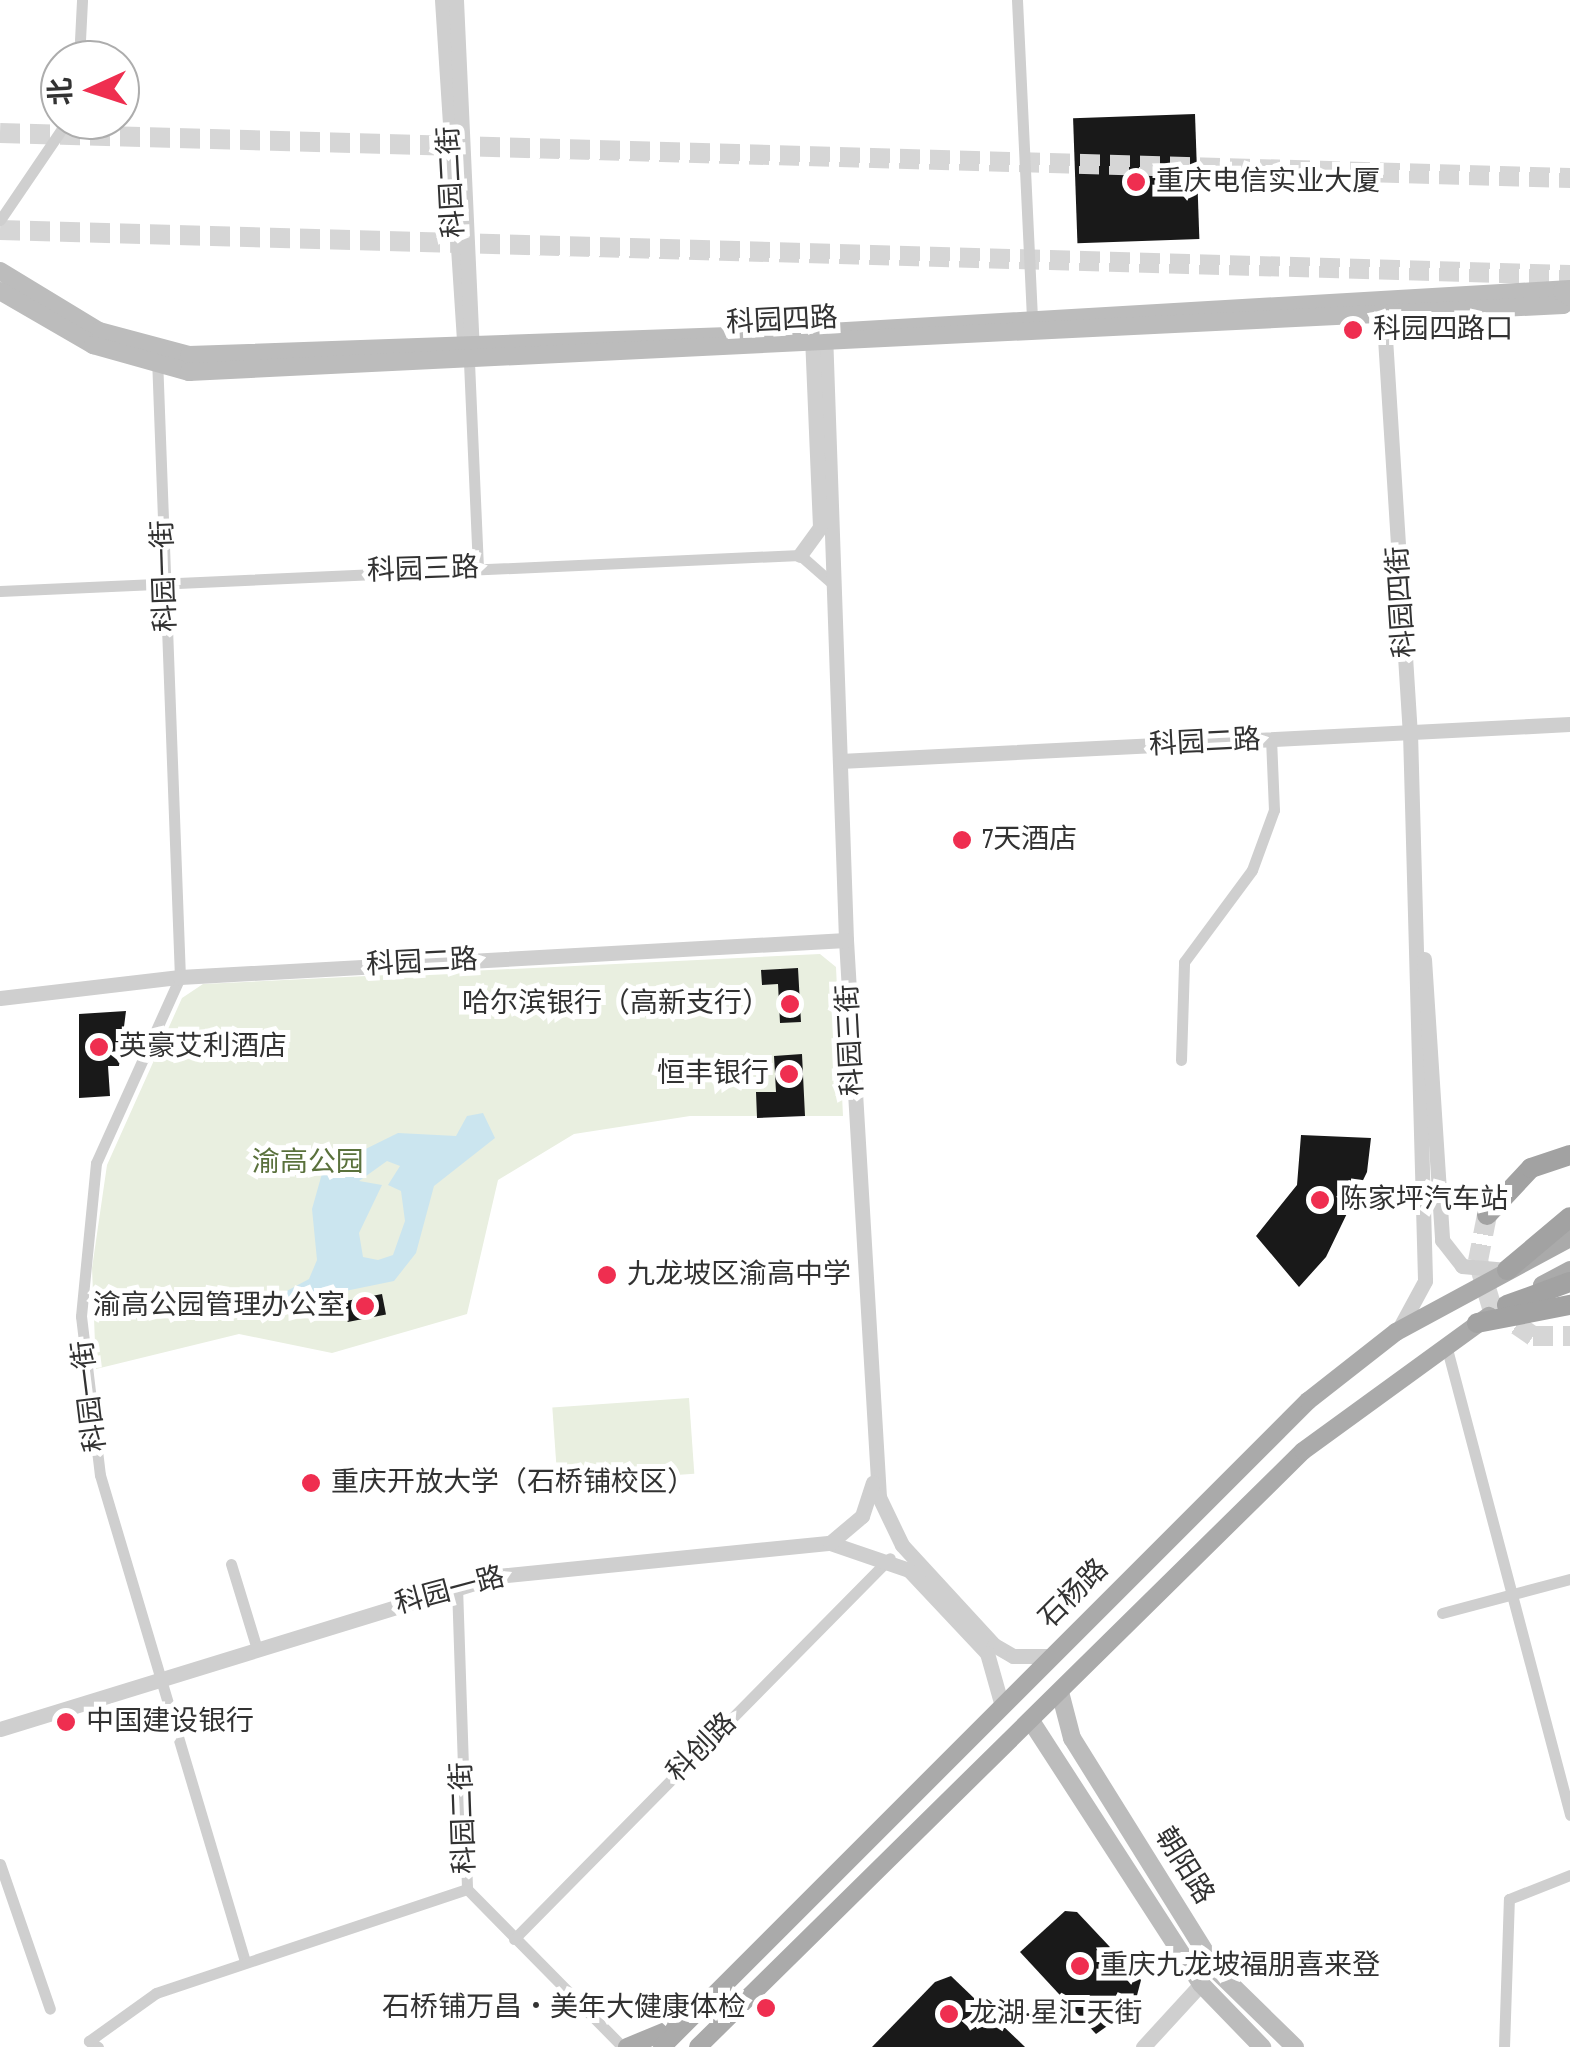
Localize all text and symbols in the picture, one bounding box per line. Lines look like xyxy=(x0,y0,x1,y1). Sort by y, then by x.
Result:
north arrow xyxy=(40,40,140,140)
text: 北 xyxy=(44,77,79,106)
street label: 科园二街 xyxy=(432,125,472,239)
place label: 重庆电信实业大厦 xyxy=(1156,165,1380,199)
marker: 重庆电信实业大厦 xyxy=(1125,171,1147,193)
street label: 科园四路 xyxy=(725,301,839,341)
place label: 科园四路口 xyxy=(1373,313,1513,347)
marker: 科园四路口 xyxy=(1342,319,1364,341)
street label: 科园一街 xyxy=(146,519,184,633)
street label: 科园四街 xyxy=(1381,545,1423,659)
street label: 科园三路 xyxy=(366,551,480,589)
street label: 科园二路 xyxy=(1148,723,1262,763)
place label: 7天酒店 xyxy=(982,823,1077,857)
marker: 7天酒店 xyxy=(951,829,973,851)
street label: 科园二路 xyxy=(365,943,479,983)
street label: 科园三街 xyxy=(831,983,871,1097)
place label: 哈尔滨银行（高新支行） xyxy=(462,987,770,1021)
marker: 哈尔滨银行（高新支行） xyxy=(779,993,801,1015)
place label: 英豪艾利酒店 xyxy=(119,1030,287,1064)
marker: 英豪艾利酒店 xyxy=(88,1036,110,1058)
place label: 恒丰银行 xyxy=(657,1057,769,1091)
marker: 恒丰银行 xyxy=(778,1063,800,1085)
park label: 渝高公园 xyxy=(252,1146,364,1180)
place label: 陈家坪汽车站 xyxy=(1340,1183,1508,1217)
marker: 陈家坪汽车站 xyxy=(1309,1189,1331,1211)
place label: 九龙坡区渝高中学 xyxy=(627,1258,851,1292)
marker: 九龙坡区渝高中学 xyxy=(596,1264,618,1286)
place label: 渝高公园管理办公室 xyxy=(93,1289,345,1323)
marker: 渝高公园管理办公室 xyxy=(354,1295,376,1317)
street label: 科园一街 xyxy=(67,1338,113,1454)
place label: 重庆开放大学（石桥铺校区） xyxy=(331,1466,695,1500)
marker: 重庆开放大学（石桥铺校区） xyxy=(300,1472,322,1494)
street label: 石杨路 xyxy=(1032,1552,1116,1636)
street label: 科园一路 xyxy=(392,1560,508,1622)
place label: 中国建设银行 xyxy=(86,1705,254,1739)
street label: 科创路 xyxy=(660,1706,744,1790)
marker: 中国建设银行 xyxy=(55,1711,77,1733)
street label: 科园二街 xyxy=(445,1761,483,1875)
street label: 朝阳路 xyxy=(1147,1821,1221,1911)
place label: 重庆九龙坡福朋喜来登 xyxy=(1100,1949,1380,1983)
marker: 重庆九龙坡福朋喜来登 xyxy=(1069,1955,1091,1977)
place label: 石桥铺万昌‧美年大健康体检 xyxy=(382,1991,746,2025)
marker: 石桥铺万昌‧美年大健康体检 xyxy=(755,1997,777,2019)
place label: 龙湖·星汇天街 xyxy=(969,1997,1143,2031)
marker: 龙湖·星汇天街 xyxy=(938,2003,960,2025)

